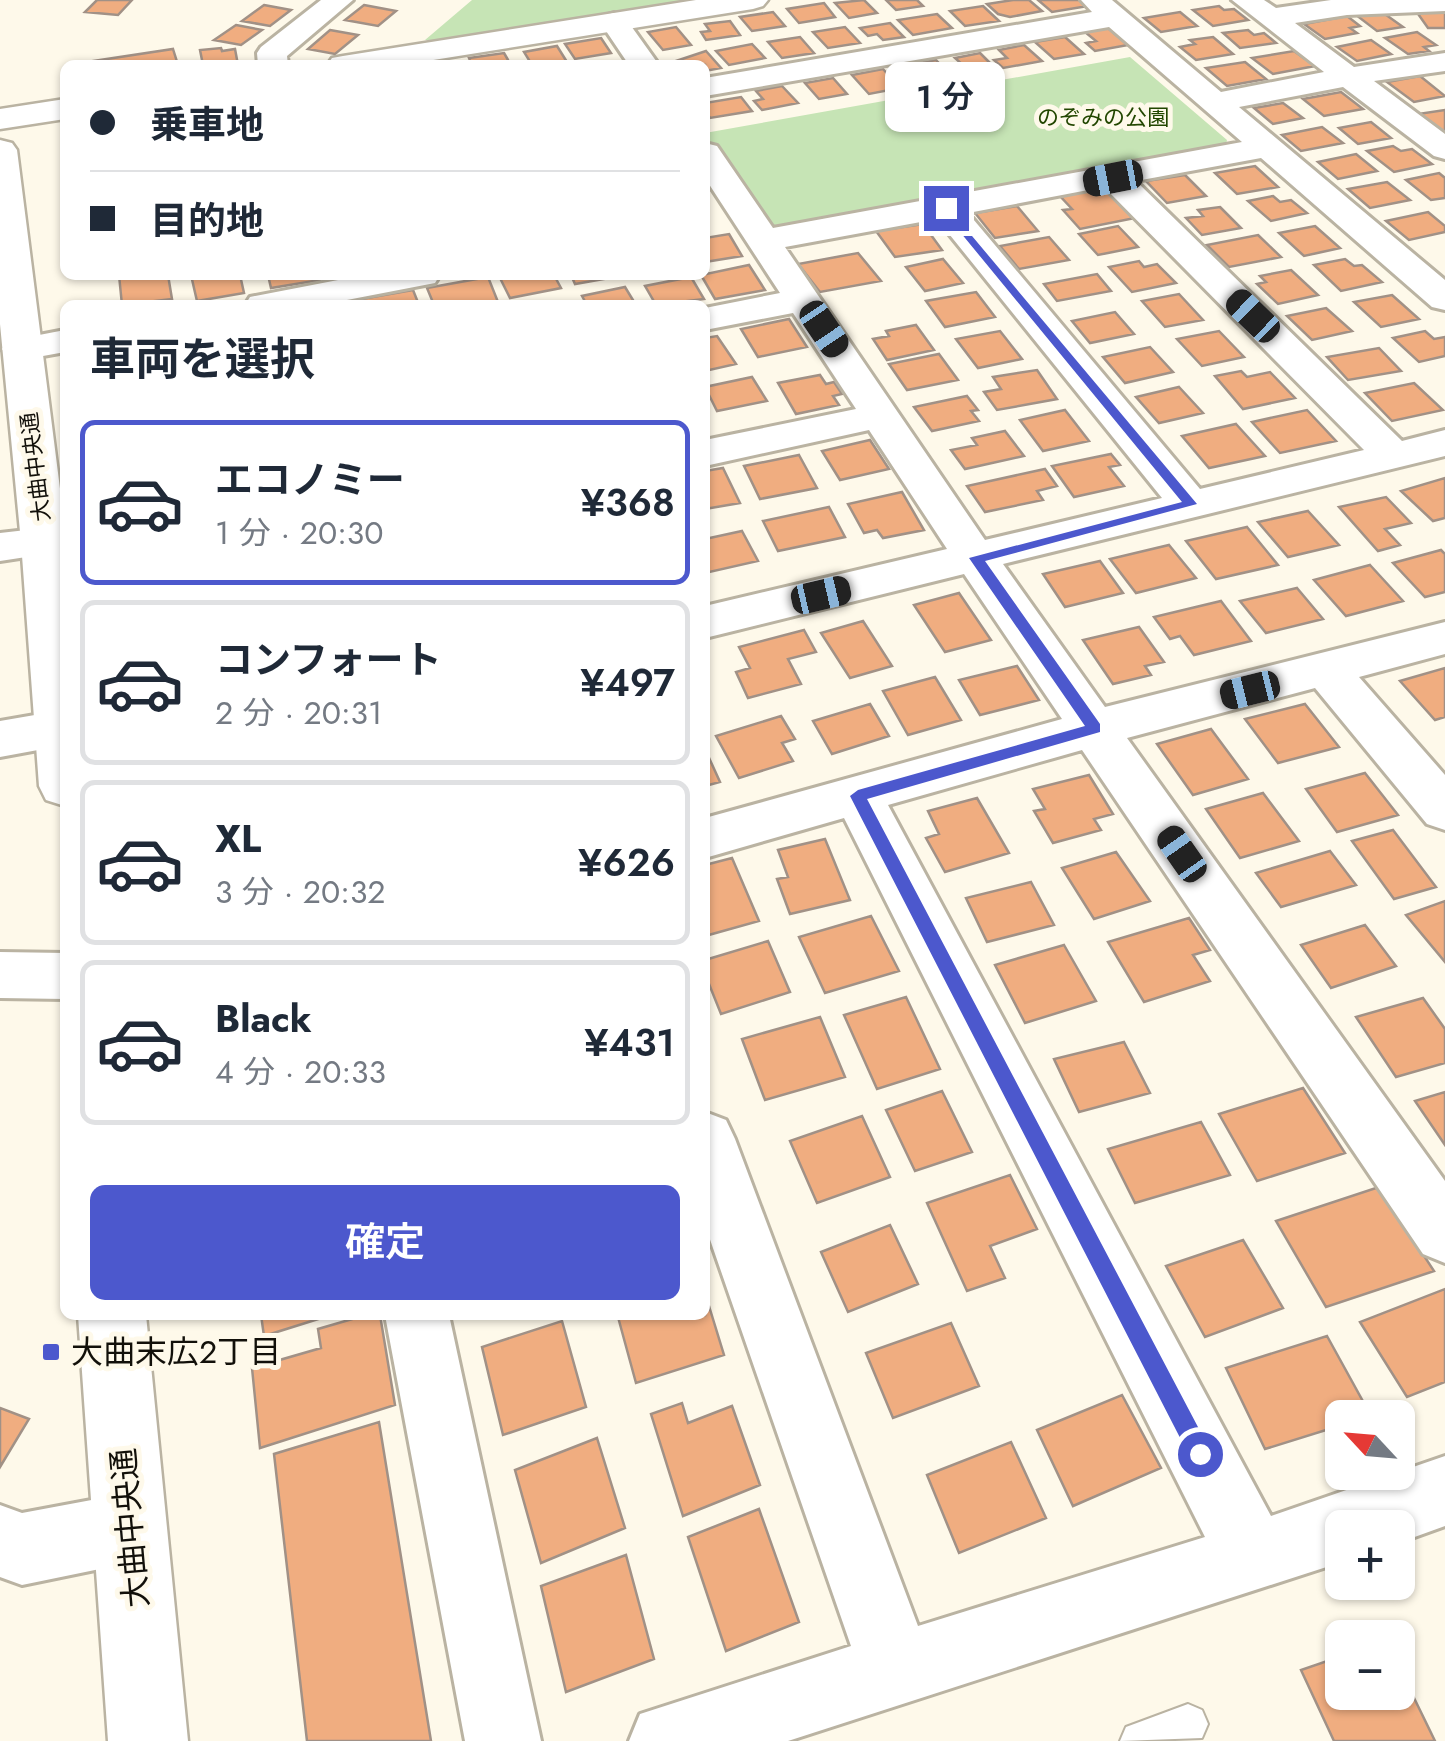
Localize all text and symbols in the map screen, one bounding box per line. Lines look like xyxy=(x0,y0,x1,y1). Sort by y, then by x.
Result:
callout: 1 分 xyxy=(886,63,1006,133)
text: 1 分 xyxy=(916,74,974,120)
text: 乗車地 xyxy=(150,97,264,152)
park label: のぞみの公園 xyxy=(1037,101,1169,133)
car xyxy=(1081,158,1145,198)
route end xyxy=(924,186,969,231)
text: 目的地 xyxy=(150,193,264,248)
car xyxy=(1221,284,1285,348)
car xyxy=(795,296,853,362)
text: 車両を選択 xyxy=(90,327,315,392)
street label: 大曲中央通 xyxy=(12,410,58,524)
text: エコノミー xyxy=(215,452,405,507)
icon: car xyxy=(95,458,185,548)
text: ¥368 xyxy=(581,475,675,530)
text: 1 分 · 20:30 xyxy=(215,510,383,556)
car xyxy=(788,574,854,616)
text: コンフォート xyxy=(215,632,442,687)
icon: car xyxy=(95,638,185,728)
text: ¥497 xyxy=(580,655,675,710)
car xyxy=(1217,668,1283,712)
text: 2 分 · 20:31 xyxy=(215,690,383,736)
text: XL xyxy=(215,811,261,866)
icon: car xyxy=(95,818,185,908)
car xyxy=(1153,821,1211,887)
text: ¥626 xyxy=(578,835,675,890)
text: 3 分 · 20:32 xyxy=(215,869,386,915)
text: Black xyxy=(215,991,312,1046)
icon: car xyxy=(95,998,185,1088)
text: ¥431 xyxy=(584,1015,675,1070)
text: 4 分 · 20:33 xyxy=(215,1049,386,1095)
button: 確定 xyxy=(90,1185,680,1300)
place label: 大曲末広2丁目 xyxy=(71,1329,281,1375)
marker: 大曲末広2丁目 xyxy=(40,1341,62,1363)
north arrow xyxy=(1325,1400,1415,1490)
map controls xyxy=(1325,1400,1415,1710)
route start xyxy=(1178,1432,1223,1477)
street label: 大曲中央通 xyxy=(100,1446,160,1610)
button: + xyxy=(1325,1510,1415,1600)
button: − xyxy=(1325,1620,1415,1710)

